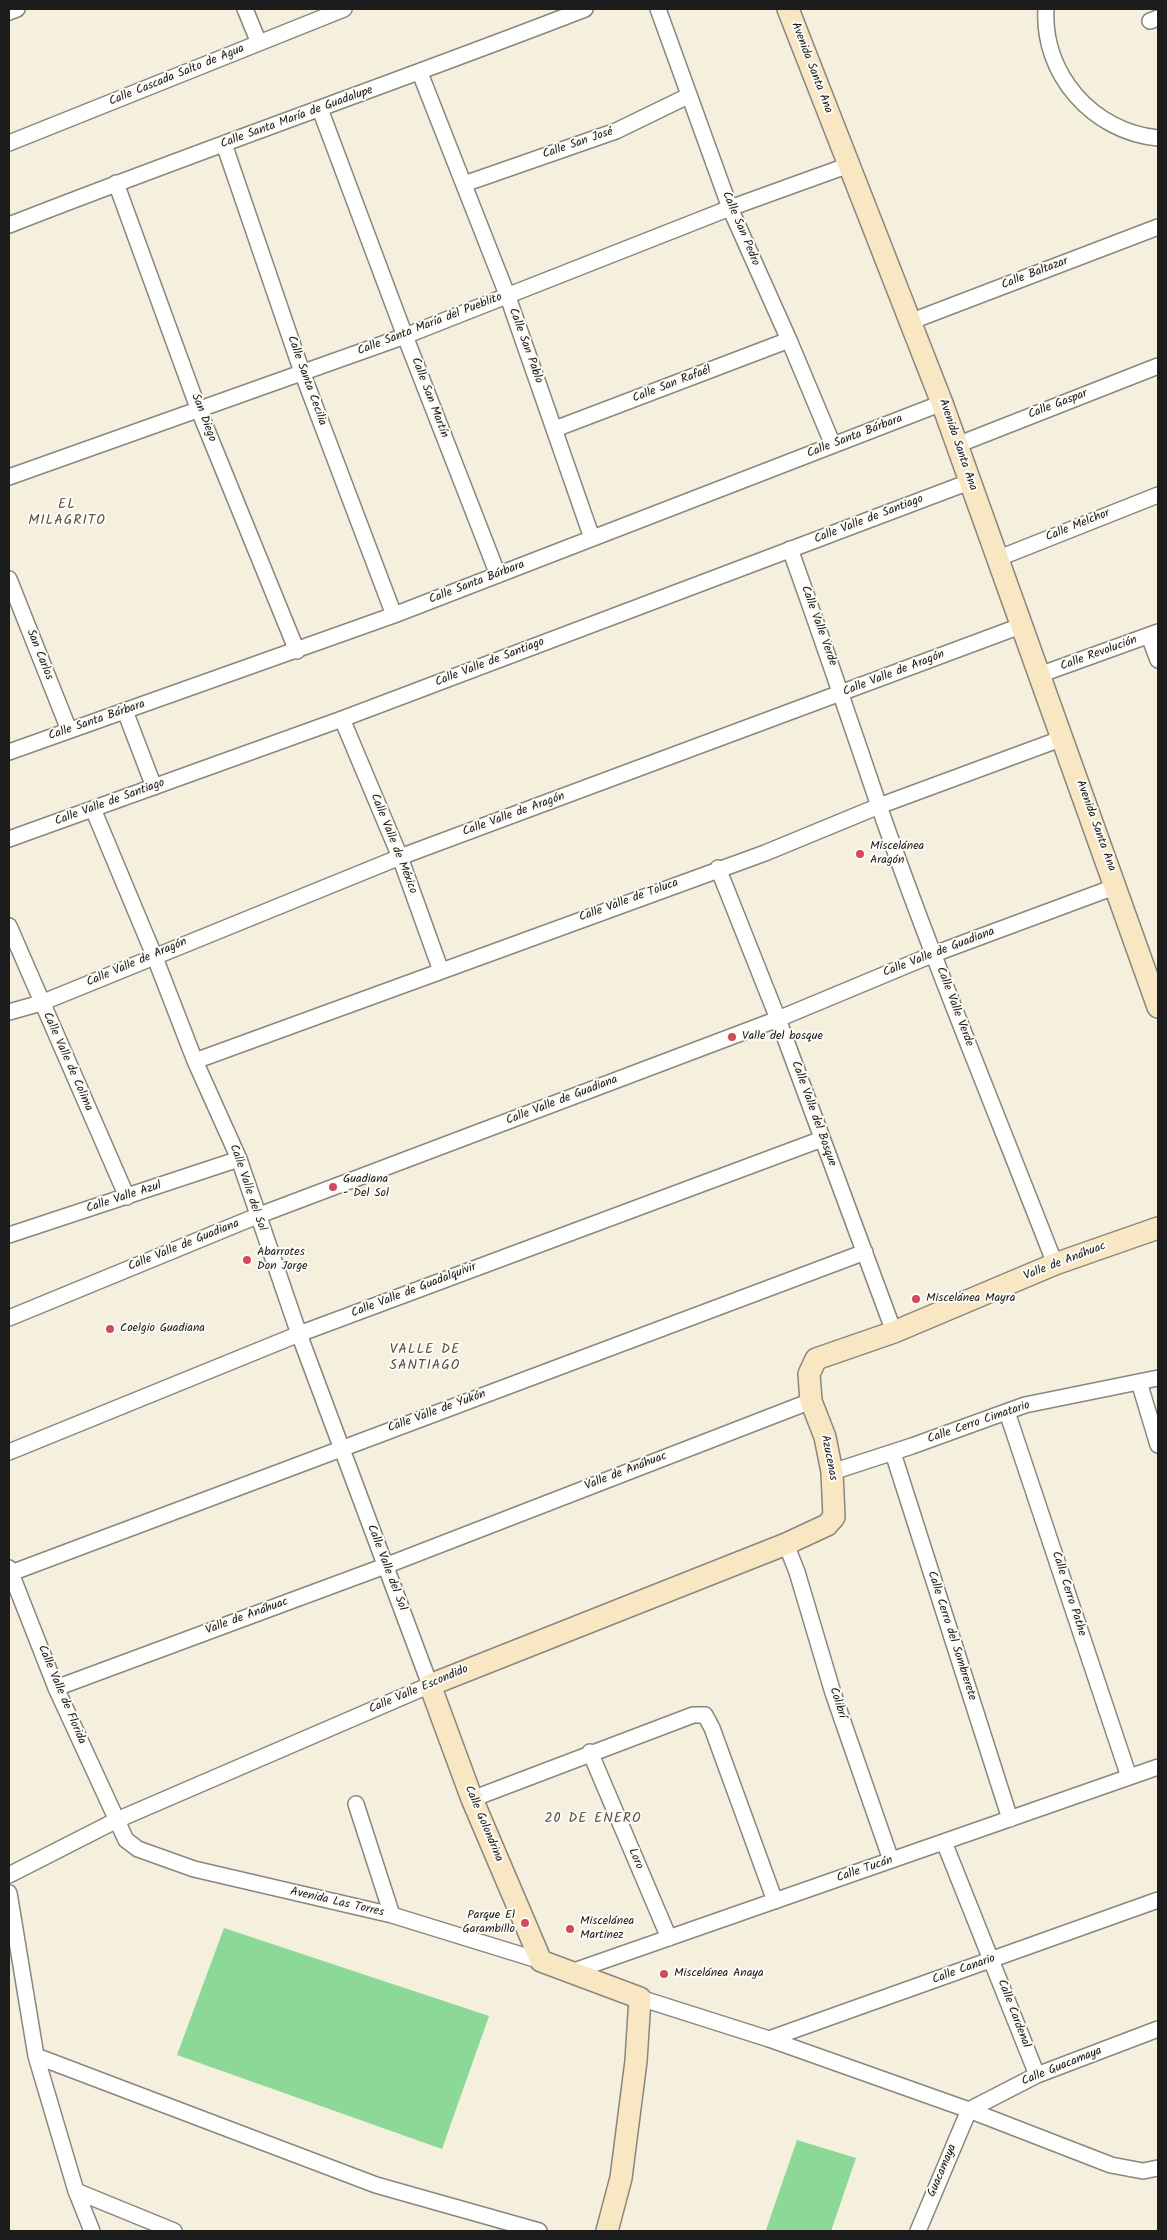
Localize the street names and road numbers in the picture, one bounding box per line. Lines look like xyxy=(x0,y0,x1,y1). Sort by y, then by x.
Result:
street label: Avenida Santa Ana xyxy=(787,20,835,116)
street label: Calle Cascada Salto de Agua xyxy=(107,42,247,110)
street label: Calle Santa María de Guadalupe xyxy=(219,84,375,152)
street label: Calle San José xyxy=(541,125,615,163)
street label: Calle San Pedro xyxy=(718,190,762,268)
street label: Calle Baltazar xyxy=(1000,255,1070,293)
street label: Calle Santa María del Pueblito xyxy=(356,291,504,359)
street label: Calle San Pablo xyxy=(505,306,545,386)
street label: Calle Santa Cecilia xyxy=(283,334,329,428)
street label: Calle San Martín xyxy=(407,356,451,440)
street label: Calle San Rafaél xyxy=(631,363,713,407)
street label: Calle Gaspar xyxy=(1026,387,1090,423)
street label: San Diego xyxy=(187,392,219,444)
street label: Avenida Santa Ana xyxy=(935,397,979,493)
street label: Calle Santa Bárbara xyxy=(805,412,905,462)
street label: Calle Valle de Santiago xyxy=(812,493,926,547)
street label: Calle Melchor xyxy=(1044,507,1112,545)
street label: Calle Santa Bárbara xyxy=(427,558,527,608)
street label: Calle Valle Verde xyxy=(797,584,839,668)
street label: San Carlos xyxy=(22,628,56,682)
street label: Calle Revolución xyxy=(1059,633,1139,675)
street label: Calle Valle de Santiago xyxy=(433,636,547,690)
street label: Calle Valle de Aragón xyxy=(841,648,947,700)
street label: Calle Santa Bárbara xyxy=(47,698,147,744)
street label: Calle Valle de Santiago xyxy=(53,776,167,830)
street label: Avenida Santa Ana xyxy=(1072,778,1118,874)
street label: Calle Valle de Aragón xyxy=(461,790,567,840)
street label: Calle Valle de México xyxy=(366,792,420,896)
street label: Calle Valle de Toluca xyxy=(577,876,681,926)
street label: Calle Valle de Guadiana xyxy=(881,925,997,981)
street label: Calle Valle de Aragón xyxy=(85,935,189,991)
street label: Calle Valle Verde xyxy=(932,965,976,1049)
street label: Calle Valle de Colima xyxy=(39,1010,95,1114)
street label: Calle Valle del Bosque xyxy=(787,1059,839,1169)
street label: Calle Valle de Guadiana xyxy=(504,1073,620,1129)
street label: Calle Valle del Sol xyxy=(225,1143,269,1233)
street label: Calle Valle Azul xyxy=(85,1179,163,1217)
street label: Calle Valle de Guadiana xyxy=(126,1217,242,1275)
street label: Valle de Anáhuac xyxy=(1022,1240,1108,1284)
street label: Calle Valle de Guadalquivir xyxy=(349,1260,479,1322)
street label: Calle Valle de Yukón xyxy=(386,1388,488,1436)
street label: Calle Cerro Cimatario xyxy=(926,1399,1032,1447)
street label: Azucenas xyxy=(817,1434,839,1482)
street label: Valle de Anáhuac xyxy=(583,1450,669,1494)
street label: Calle Valle del Sol xyxy=(363,1523,409,1613)
street label: Calle Cerro Pathe xyxy=(1048,1550,1088,1638)
street label: Calle Cerro del Sombrerete xyxy=(923,1569,979,1703)
street label: Valle de Anáhuac xyxy=(204,1595,290,1639)
street label: Calle Valle de Florida xyxy=(34,1643,88,1747)
street label: Calle Valle Escondido xyxy=(367,1663,471,1717)
street label: Colibrí xyxy=(825,1686,849,1720)
street label: Calle Golondrina xyxy=(460,1784,506,1864)
street label: Loro xyxy=(624,1846,646,1872)
street label: Calle Tucán xyxy=(835,1854,895,1886)
street label: Avenida Las Torres xyxy=(289,1885,385,1921)
street label: Calle Canario xyxy=(931,1952,997,1988)
street label: Calle Cardenal xyxy=(993,1978,1033,2050)
street label: Calle Guacamaya xyxy=(1020,2044,1104,2090)
street label: Guacamaya xyxy=(925,2142,961,2200)

